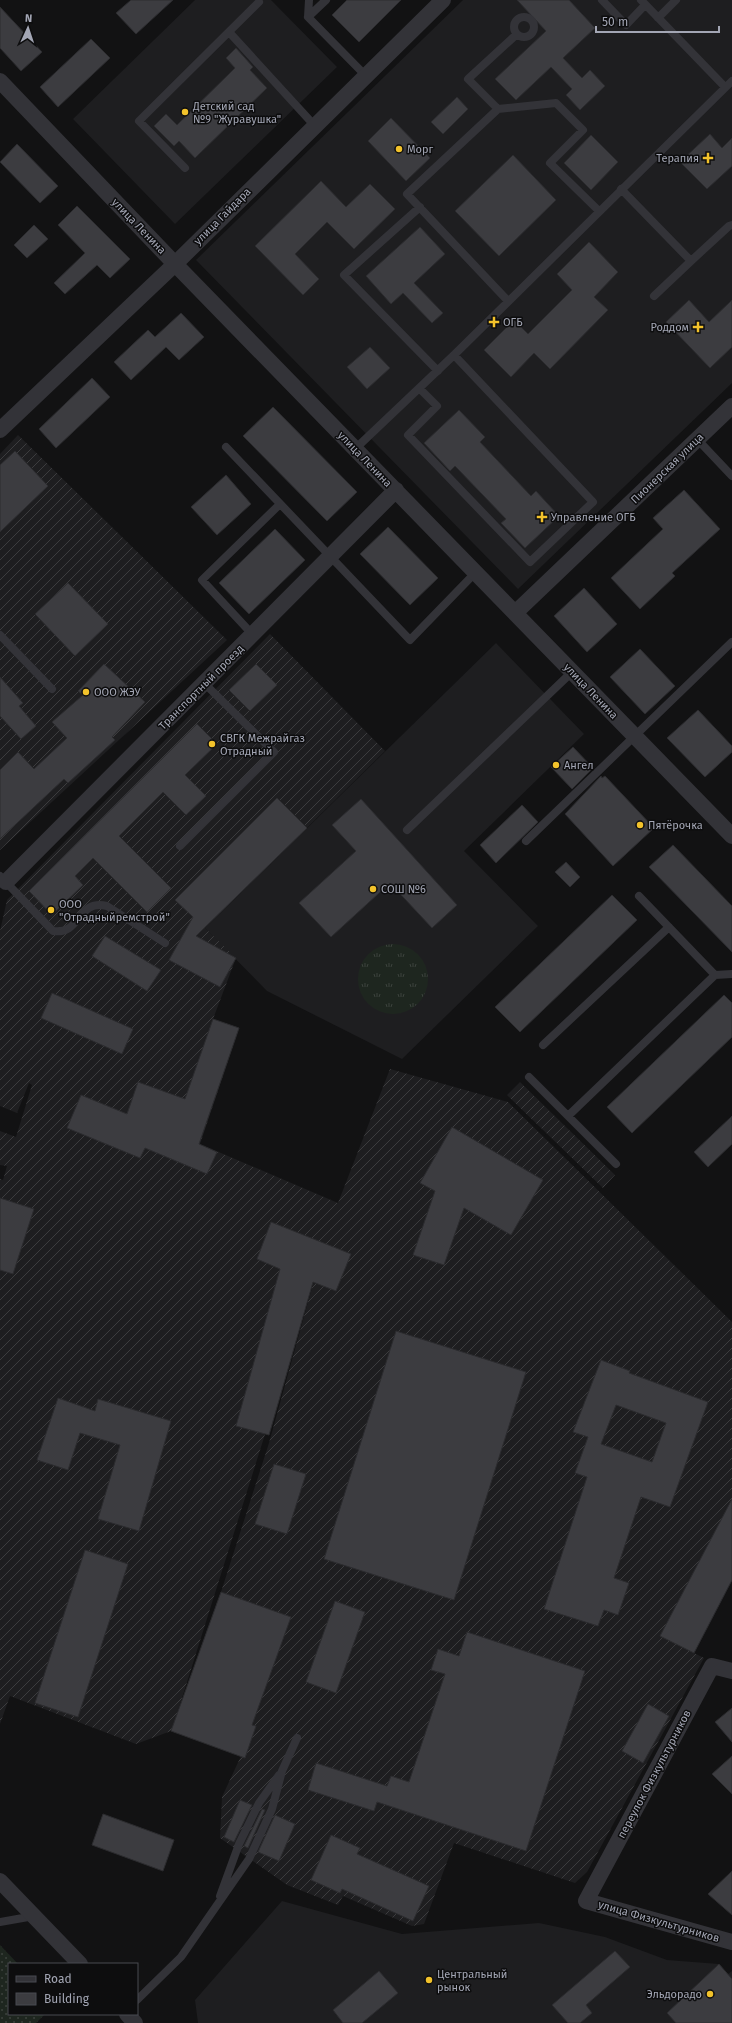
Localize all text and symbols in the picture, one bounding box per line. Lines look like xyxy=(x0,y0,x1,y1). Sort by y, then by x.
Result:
north arrow xyxy=(8,8,48,48)
scale bar xyxy=(596,8,719,34)
text: N xyxy=(25,12,32,25)
text: 50 m xyxy=(602,15,628,29)
place label: Детский сад №9 "Журавушка" xyxy=(192,100,281,126)
marker: Детский сад №9 "Журавушка" xyxy=(180,107,190,117)
place label: Морг xyxy=(407,143,434,156)
marker: Морг xyxy=(394,144,404,154)
place label: Терапия xyxy=(656,152,699,165)
marker: Терапия xyxy=(702,152,714,164)
street label: улица Гайдара xyxy=(191,185,254,248)
street label: улица Ленина xyxy=(109,196,168,257)
marker: ОГБ xyxy=(488,316,500,328)
place label: ОГБ xyxy=(503,316,523,329)
place label: Роддом xyxy=(650,321,689,334)
marker: Роддом xyxy=(692,321,704,333)
street label: улица Ленина xyxy=(335,429,394,490)
street label: Пионерская улица xyxy=(628,430,706,506)
marker: Управление ОГБ xyxy=(536,511,548,523)
place label: Управление ОГБ xyxy=(551,511,636,524)
street label: Транспортный проезд xyxy=(156,642,247,733)
street label: улица Ленина xyxy=(561,661,620,722)
place label: ООО ЖЭУ xyxy=(94,686,140,699)
marker: ООО ЖЭУ xyxy=(81,687,91,697)
place label: СВГК Межрайгаз Отрадный xyxy=(220,732,305,758)
marker: СВГК Межрайгаз Отрадный xyxy=(207,739,217,749)
place label: Ангел xyxy=(564,759,594,772)
marker: Ангел xyxy=(551,760,561,770)
place label: Пятёрочка xyxy=(648,819,703,832)
marker: Пятёрочка xyxy=(635,820,645,830)
place label: СОШ №6 xyxy=(381,883,426,896)
marker: СОШ №6 xyxy=(368,884,378,894)
place label: ООО "Отрадныйремстрой" xyxy=(59,898,170,924)
marker: ООО "Отрадныйремстрой" xyxy=(46,905,56,915)
street label: переулок Физкультурников xyxy=(615,1708,694,1841)
street label: улица Физкультурников xyxy=(597,1898,721,1945)
legend xyxy=(8,1963,138,2015)
place label: Центральный рынок xyxy=(437,1968,507,1994)
text: Road xyxy=(44,1972,72,1986)
marker: Центральный рынок xyxy=(424,1975,434,1985)
place label: Эльдорадо xyxy=(647,1988,702,2001)
marker: Эльдорадо xyxy=(705,1989,715,1999)
text: Building xyxy=(44,1992,90,2006)

